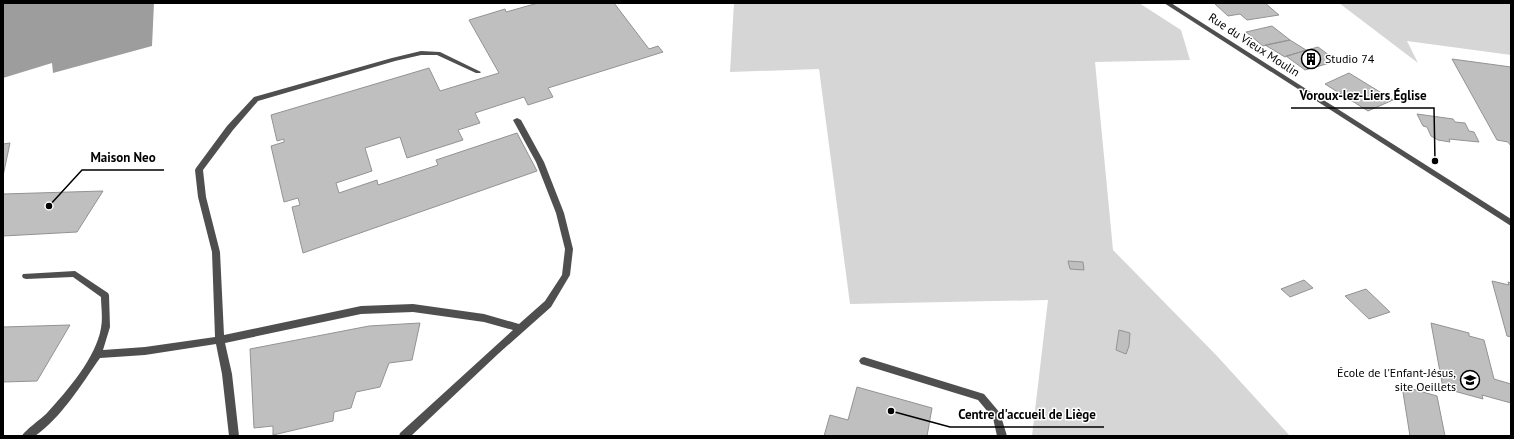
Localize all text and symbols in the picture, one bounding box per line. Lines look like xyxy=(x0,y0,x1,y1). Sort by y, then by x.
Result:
street label: Rue du Vieux Moulin xyxy=(1206,9,1303,80)
building icon: Studio 74 xyxy=(1300,48,1322,70)
place label: Studio 74 xyxy=(1325,51,1375,66)
callout: Voroux-lez-Liers Église xyxy=(1291,83,1434,108)
text: Voroux-lez-Liers Église xyxy=(1298,87,1427,104)
callout: Maison Neo xyxy=(82,145,164,170)
text: Maison Neo xyxy=(90,149,156,166)
place label: École de l'Enfant-Jésus, site Oeillets xyxy=(1337,365,1456,394)
school or university icon: École de l'Enfant-Jésus, site Oeillets xyxy=(1459,369,1481,391)
callout: Centre d'accueil de Liège xyxy=(950,402,1104,427)
text: Centre d'accueil de Liège xyxy=(958,406,1096,423)

